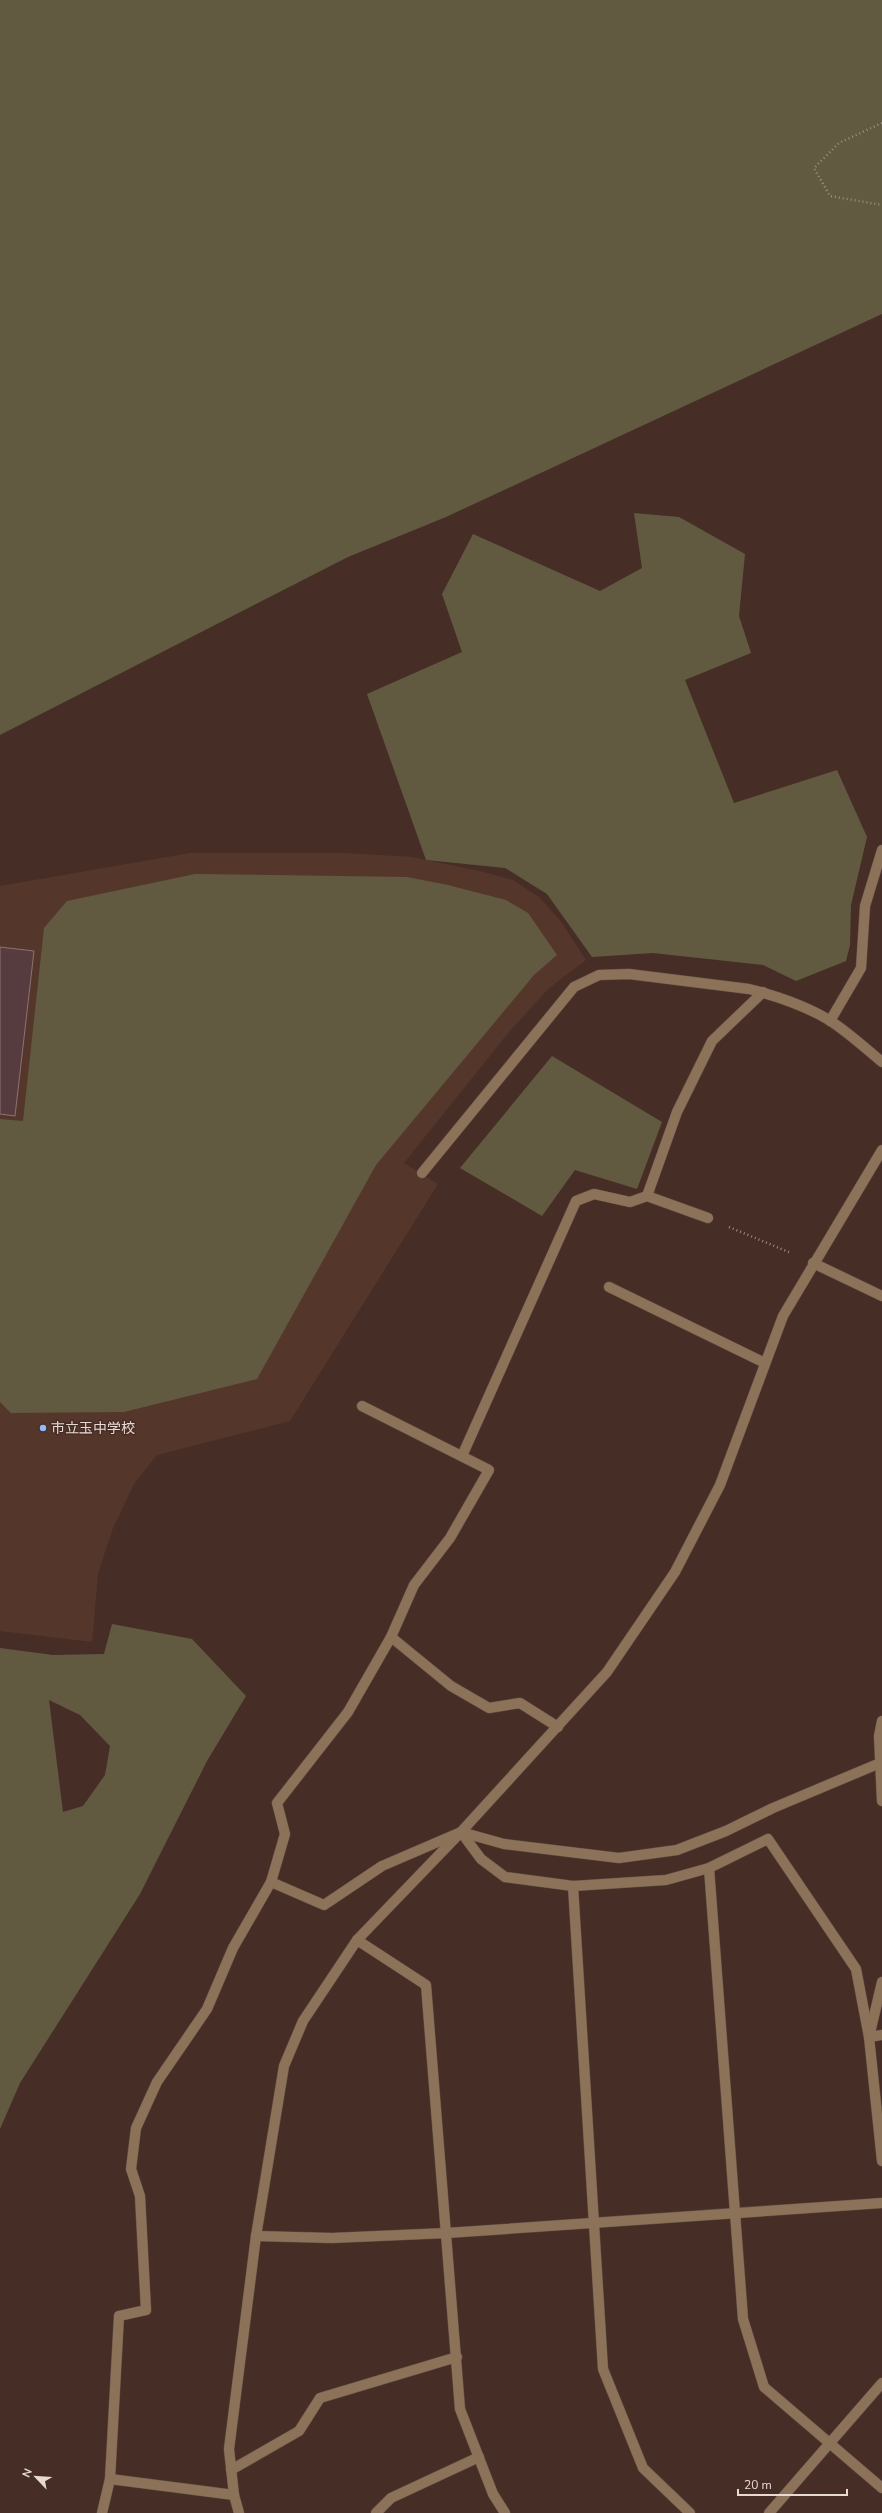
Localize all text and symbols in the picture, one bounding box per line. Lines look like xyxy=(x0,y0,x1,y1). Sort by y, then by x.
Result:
place label: 市立玉中学校 xyxy=(51,1419,135,1438)
marker: 市立玉中学校 xyxy=(38,1423,48,1433)
north arrow xyxy=(16,2457,56,2497)
text: N xyxy=(19,2466,36,2480)
scale bar xyxy=(738,2471,847,2497)
text: 20 m xyxy=(744,2477,772,2493)

